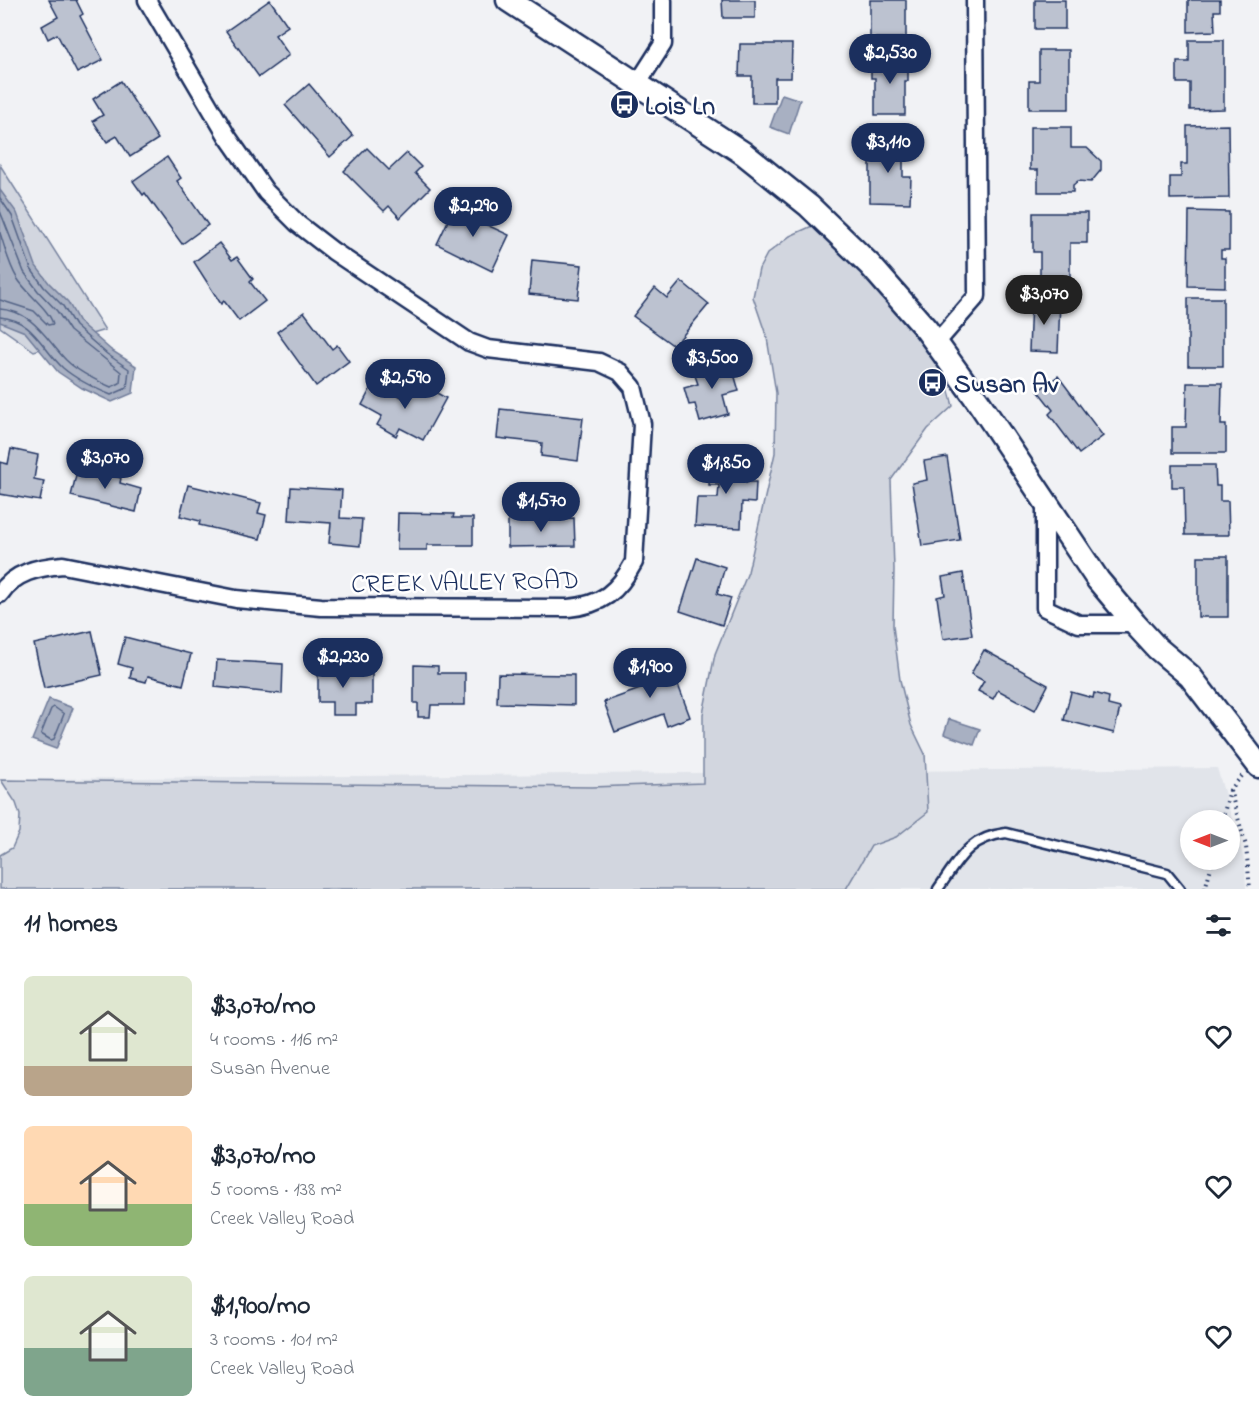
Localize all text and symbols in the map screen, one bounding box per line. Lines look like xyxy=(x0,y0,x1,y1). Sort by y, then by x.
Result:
pin: $2,530 xyxy=(841,34,939,85)
text: $2,530 xyxy=(863,39,917,68)
bus stop icon: Lois Ln xyxy=(608,89,640,121)
place label: Lois Ln xyxy=(645,89,715,127)
pin: $3,110 xyxy=(839,123,937,174)
text: $3,110 xyxy=(865,128,911,157)
pin: $2,290 xyxy=(424,187,522,238)
text: $2,290 xyxy=(448,192,498,221)
pin: $3,070 xyxy=(995,275,1093,326)
text: $3,070 xyxy=(1019,280,1069,309)
pin: $3,500 xyxy=(663,339,761,390)
text: $3,500 xyxy=(686,344,738,373)
pin: $2,590 xyxy=(356,359,454,410)
text: $2,590 xyxy=(379,364,431,393)
bus stop icon: Susan Av xyxy=(917,367,949,399)
place label: Susan Av xyxy=(954,367,1059,405)
pin: $3,070 xyxy=(56,439,154,490)
text: $3,070 xyxy=(80,444,130,473)
pin: $1,850 xyxy=(677,444,775,495)
text: $1,850 xyxy=(701,449,751,478)
pin: $1,570 xyxy=(492,482,590,533)
text: $1,570 xyxy=(516,487,566,516)
street label: CREEK VALLEY ROAD xyxy=(351,563,579,605)
pin: $2,230 xyxy=(294,638,392,689)
text: $2,230 xyxy=(317,643,369,672)
pin: $1,900 xyxy=(601,648,699,699)
text: $1,900 xyxy=(627,653,673,682)
north arrow xyxy=(1180,810,1240,870)
map controls xyxy=(1180,810,1240,870)
text: 11 homes xyxy=(24,906,118,944)
icon: filters xyxy=(1202,909,1235,942)
text: $3,070/mo xyxy=(210,988,316,1026)
icon: home xyxy=(72,1000,144,1072)
icon: heart xyxy=(1202,1020,1235,1053)
text: 4 rooms · 116 m² xyxy=(210,1026,338,1055)
text: Susan Avenue xyxy=(210,1055,330,1084)
text: $3,070/mo xyxy=(210,1138,316,1176)
icon: home xyxy=(72,1150,144,1222)
icon: heart xyxy=(1202,1170,1235,1203)
text: 5 rooms · 138 m² xyxy=(210,1176,342,1205)
text: Creek Valley Road xyxy=(210,1205,354,1234)
text: $1,900/mo xyxy=(210,1288,311,1326)
icon: home xyxy=(72,1300,144,1372)
icon: heart xyxy=(1202,1320,1235,1353)
text: 3 rooms · 101 m² xyxy=(210,1326,338,1355)
text: Creek Valley Road xyxy=(210,1355,354,1384)

